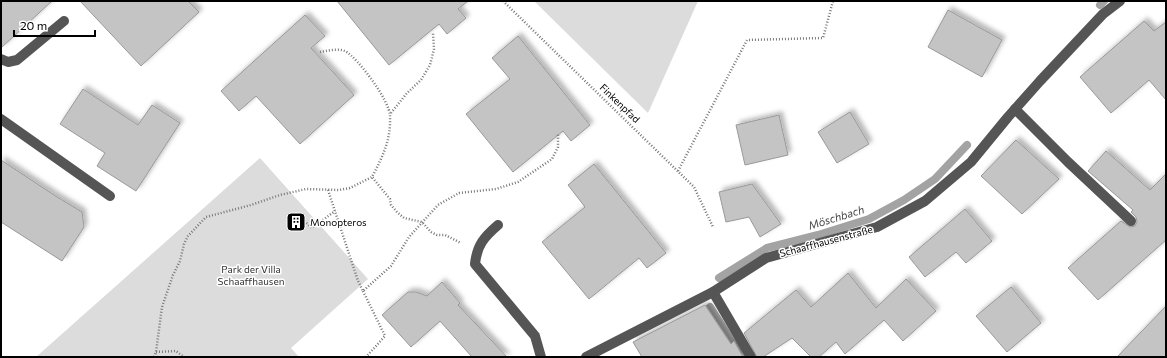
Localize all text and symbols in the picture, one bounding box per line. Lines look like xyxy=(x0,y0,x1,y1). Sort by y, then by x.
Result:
scale bar xyxy=(14,12,95,38)
text: 20 m xyxy=(20,18,47,32)
street label: Finkenpfad xyxy=(598,81,643,125)
water label: Möschbach xyxy=(807,202,865,232)
building icon: Monopteros xyxy=(285,211,307,233)
place label: Monopteros xyxy=(310,216,367,228)
street label: Schaaffhausenstraße xyxy=(778,223,874,259)
park label: Park der Villa Schaaffhausen xyxy=(218,263,284,287)

